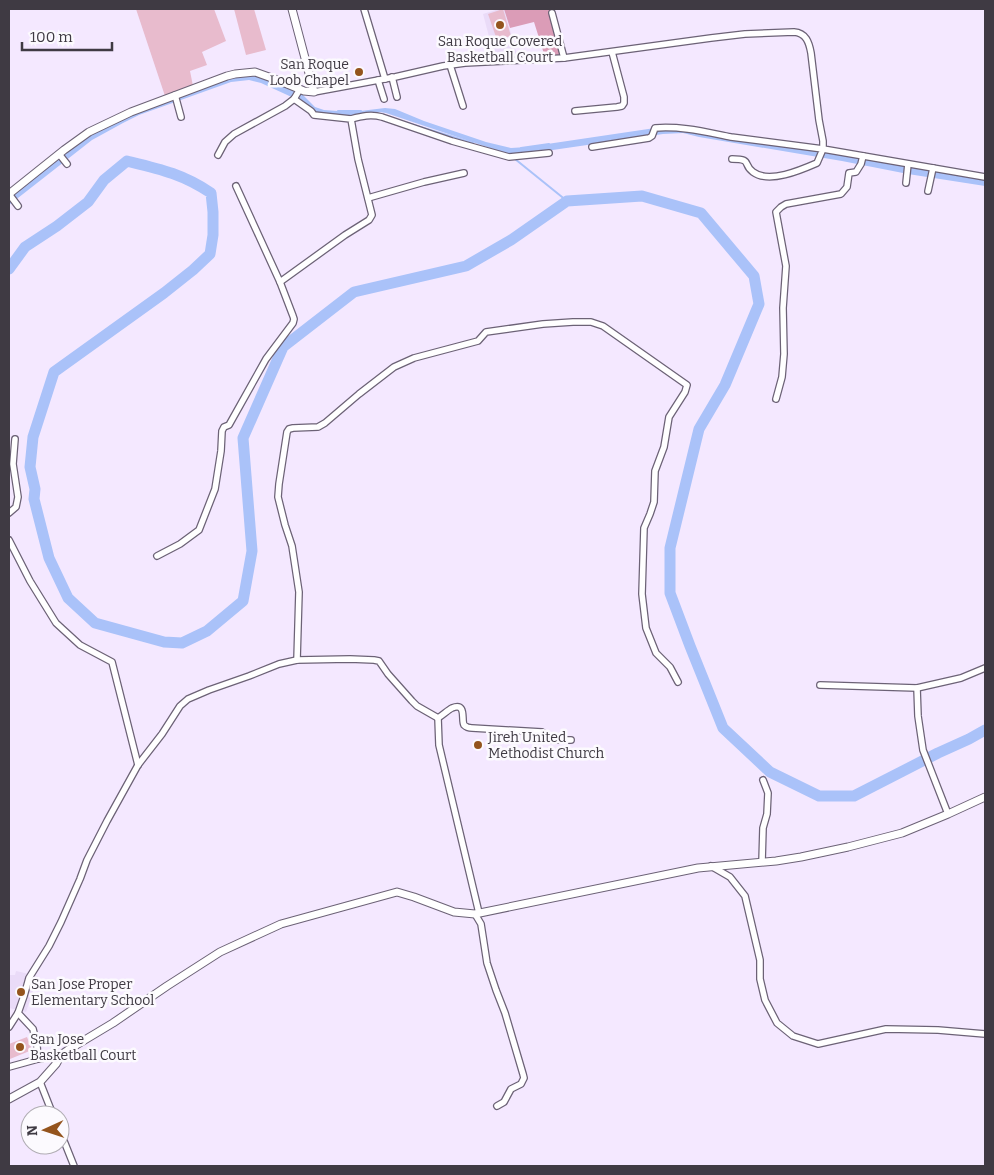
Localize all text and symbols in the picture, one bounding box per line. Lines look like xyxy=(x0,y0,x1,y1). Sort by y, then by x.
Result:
marker: San Roque Covered Basketball Court xyxy=(494,19,506,31)
scale bar xyxy=(22,20,112,52)
text: 100 m xyxy=(30,28,73,46)
place label: San Roque Covered Basketball Court xyxy=(438,33,562,66)
place label: San Roque Loob Chapel xyxy=(269,56,349,89)
marker: San Roque Loob Chapel xyxy=(353,66,365,78)
place label: Jireh United Methodist Church xyxy=(487,729,604,762)
marker: Jireh United Methodist Church xyxy=(472,739,484,751)
place label: San Jose Proper Elementary School xyxy=(31,976,154,1009)
marker: San Jose Proper Elementary School xyxy=(15,986,27,998)
place label: San Jose Basketball Court xyxy=(30,1031,136,1064)
marker: San Jose Basketball Court xyxy=(14,1041,26,1053)
north arrow xyxy=(20,1105,70,1155)
text: N xyxy=(24,1125,41,1136)

